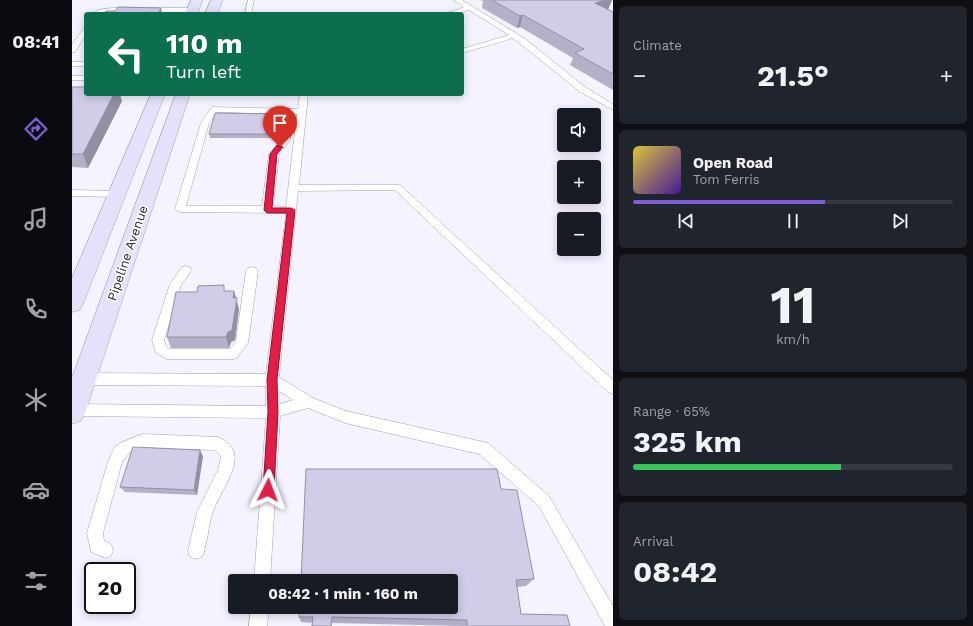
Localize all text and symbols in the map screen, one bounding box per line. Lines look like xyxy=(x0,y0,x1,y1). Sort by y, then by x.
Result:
text: 110 m xyxy=(166,27,243,60)
icon: left xyxy=(100,28,152,80)
text: 08:41 xyxy=(12,31,60,52)
text: Climate xyxy=(633,38,682,53)
text: 21.5° xyxy=(757,58,829,93)
text: Turn left xyxy=(166,61,241,82)
text: − xyxy=(633,63,646,88)
text: + xyxy=(940,63,953,88)
pin xyxy=(263,106,297,147)
map controls xyxy=(557,108,601,256)
button: sound xyxy=(557,108,601,152)
icon: arrive xyxy=(269,112,291,134)
icon: directions xyxy=(22,115,50,143)
text: Open Road xyxy=(693,154,773,172)
button: + xyxy=(557,160,601,204)
text: Tom Ferris xyxy=(693,172,760,187)
street label: Pipeline Avenue xyxy=(104,203,151,303)
icon: music xyxy=(22,205,50,233)
icon: previous xyxy=(675,210,697,232)
icon: pause xyxy=(782,210,804,232)
icon: next xyxy=(889,210,911,232)
button: − xyxy=(557,212,601,256)
text: 11 xyxy=(771,275,815,336)
icon: phone xyxy=(22,295,50,323)
text: km/h xyxy=(776,332,810,347)
icon: climate xyxy=(22,386,50,414)
text: Range · 65% xyxy=(633,404,710,419)
text: 325 km xyxy=(633,424,742,459)
position arrow xyxy=(247,469,289,511)
icon: car xyxy=(22,476,50,504)
text: Arrival xyxy=(633,534,674,549)
text: 08:42 xyxy=(633,554,717,589)
speed limit sign: 20 xyxy=(84,562,136,614)
icon: filters xyxy=(22,567,50,595)
text: 08:42 · 1 min · 160 m xyxy=(268,585,418,603)

